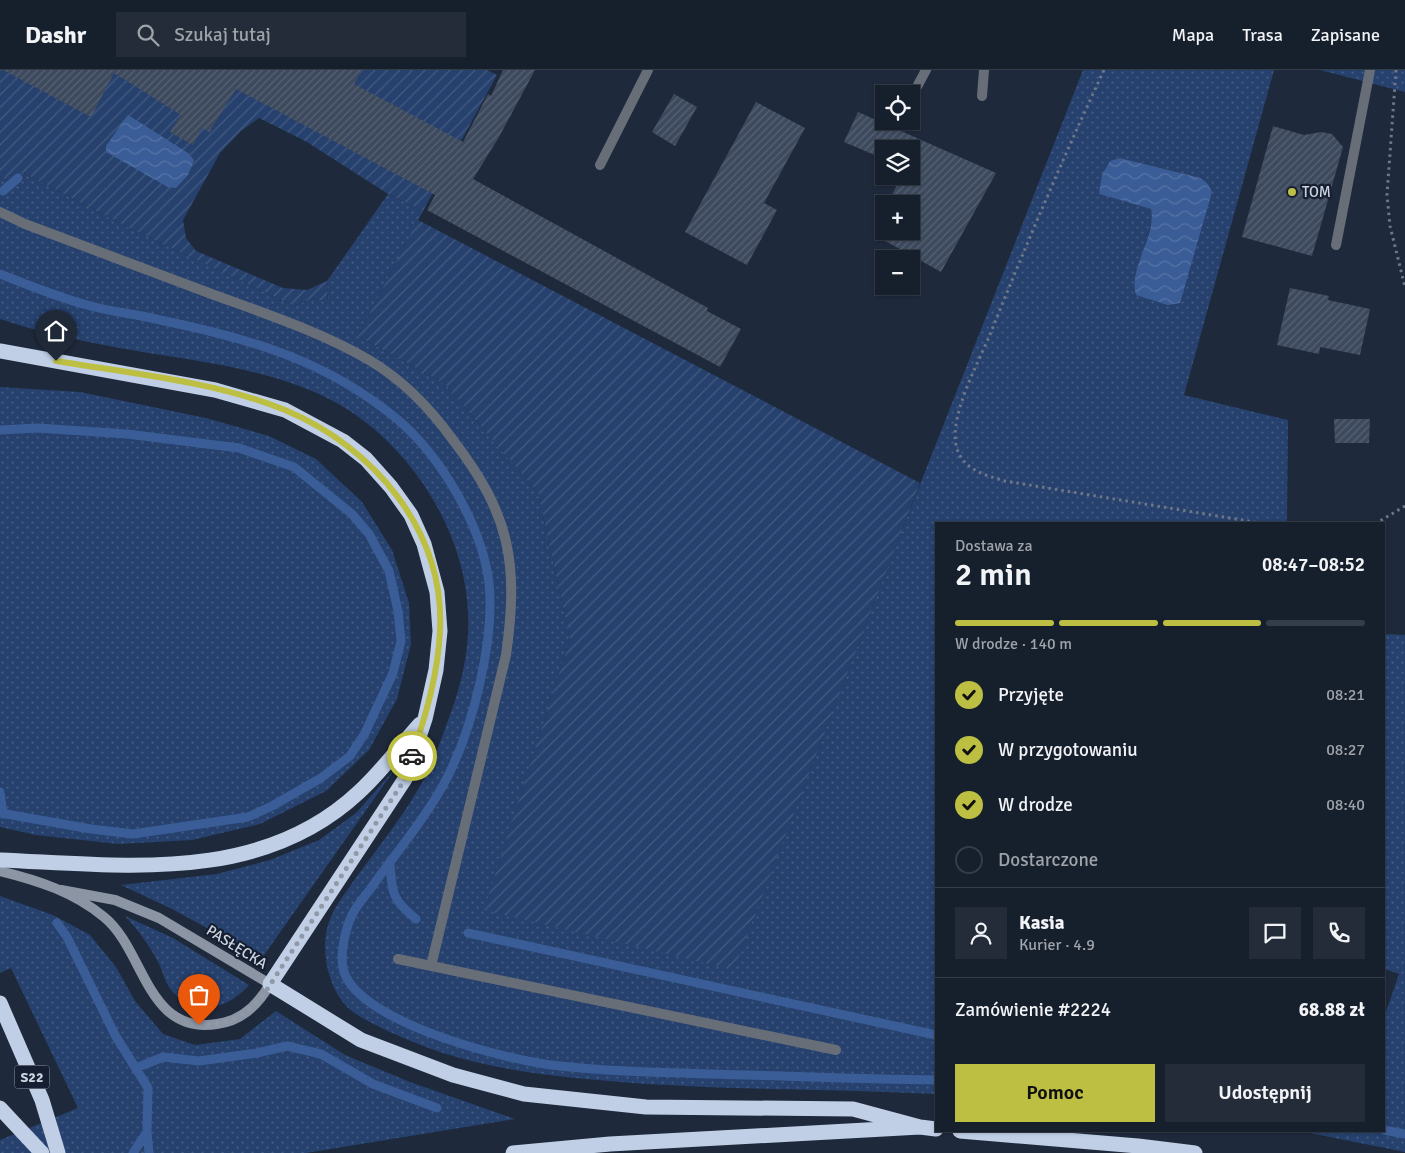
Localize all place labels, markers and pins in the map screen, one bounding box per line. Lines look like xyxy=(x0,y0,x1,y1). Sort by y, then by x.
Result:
place label: TOM xyxy=(1302,183,1331,201)
marker: TOM xyxy=(1286,186,1298,198)
pin xyxy=(35,310,77,361)
pin xyxy=(178,974,220,1025)

